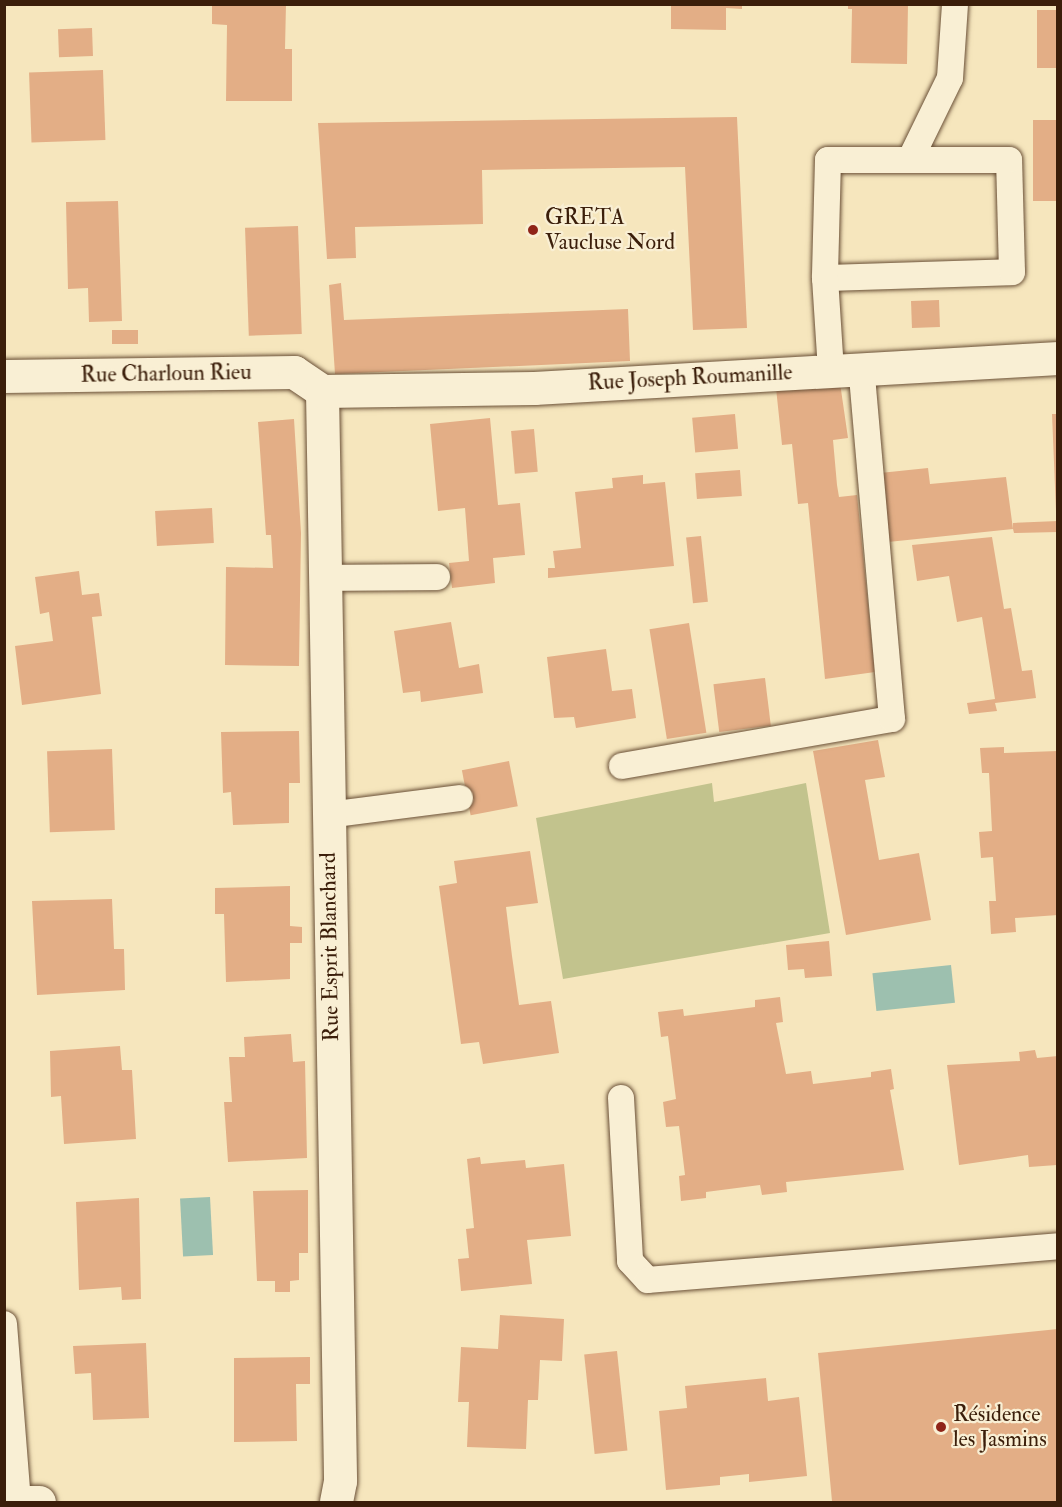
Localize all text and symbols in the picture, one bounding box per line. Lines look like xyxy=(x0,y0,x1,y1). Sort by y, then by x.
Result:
place label: GRETA Vaucluse Nord xyxy=(545,204,675,255)
marker: GRETA Vaucluse Nord xyxy=(526,223,540,237)
street label: Rue Charloun Rieu xyxy=(80,359,252,389)
street label: Rue Joseph Roumanille xyxy=(587,359,793,397)
street label: Rue Esprit Blanchard xyxy=(315,852,345,1042)
place label: Résidence les Jasmins xyxy=(953,1401,1047,1452)
marker: Résidence les Jasmins xyxy=(934,1420,948,1434)

